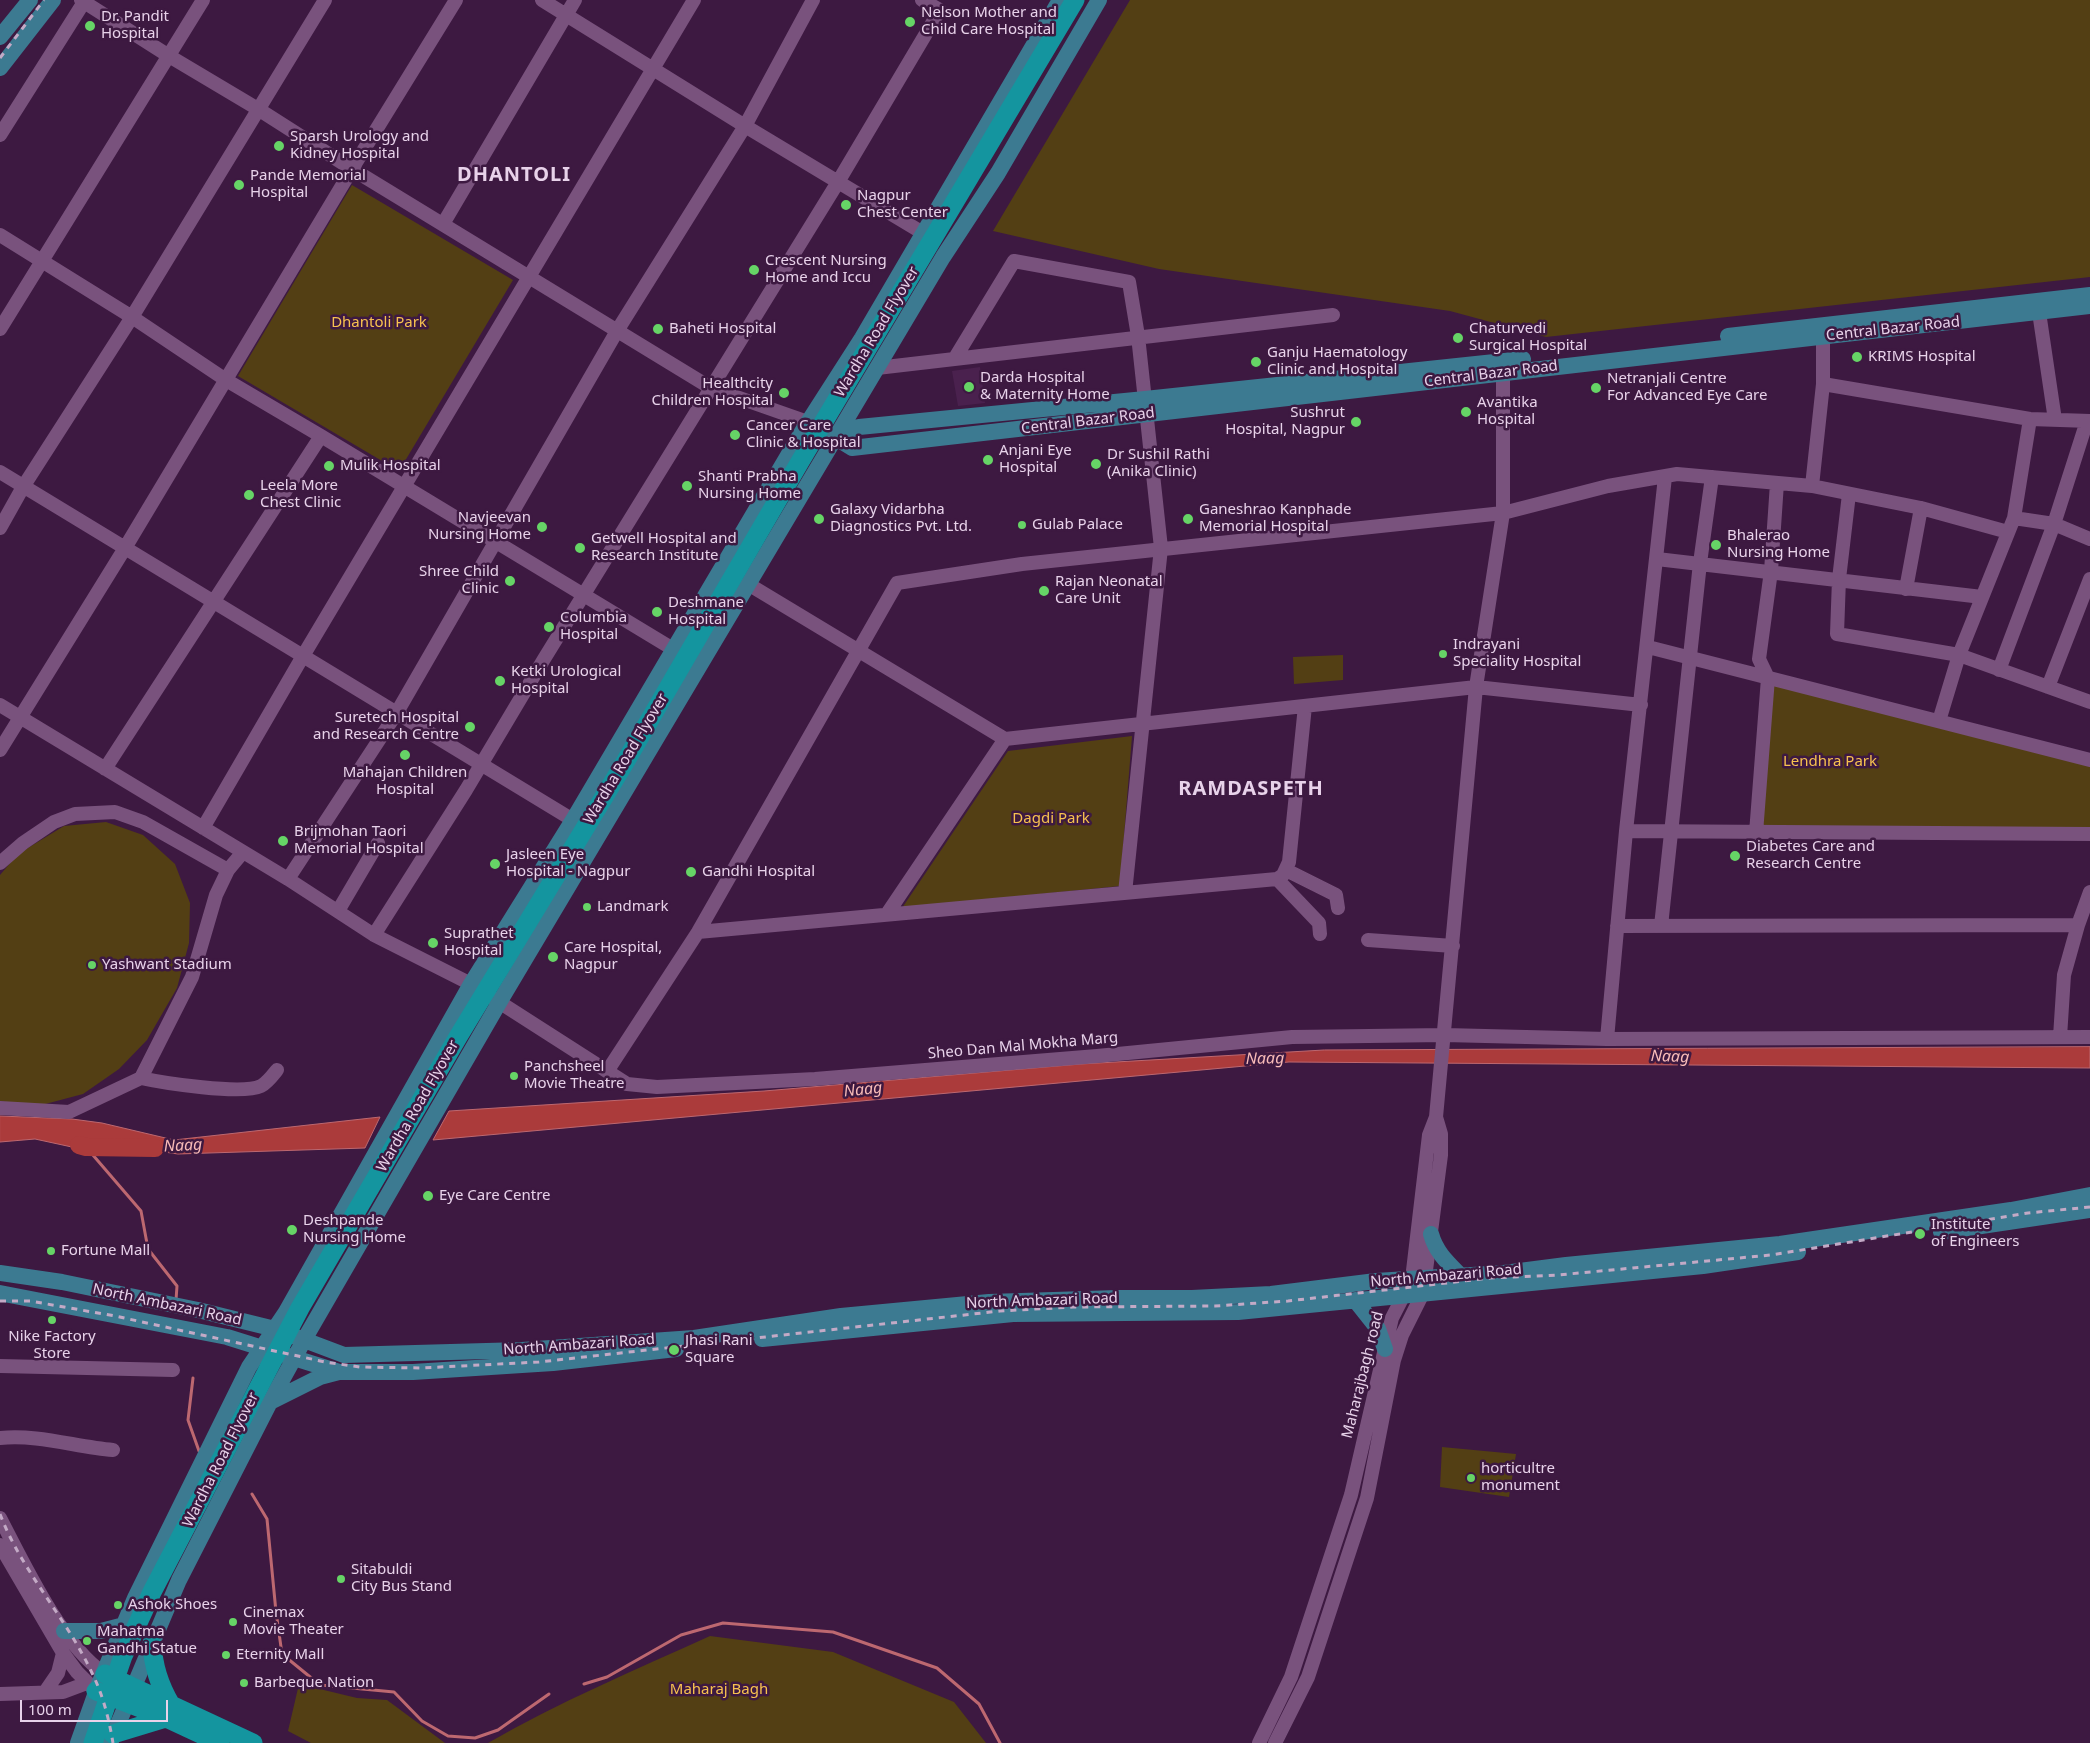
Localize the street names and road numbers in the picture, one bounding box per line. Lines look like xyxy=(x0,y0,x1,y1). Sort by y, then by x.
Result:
street label: Wardha Road Flyover xyxy=(831,263,923,401)
street label: Central Bazar Road xyxy=(1825,313,1961,345)
street label: Central Bazar Road xyxy=(1423,357,1559,391)
street label: Central Bazar Road xyxy=(1020,404,1156,438)
street label: Wardha Road Flyover xyxy=(580,690,672,828)
street label: Sheo Dan Mal Mokha Marg xyxy=(927,1029,1119,1063)
street label: Wardha Road Flyover xyxy=(373,1037,463,1175)
street label: North Ambazari Road xyxy=(1370,1260,1522,1292)
street label: North Ambazari Road xyxy=(91,1280,243,1330)
street label: North Ambazari Road xyxy=(966,1289,1118,1313)
street label: Maharajbagh road xyxy=(1338,1309,1388,1441)
street label: North Ambazari Road xyxy=(503,1331,655,1359)
street label: Wardha Road Flyover xyxy=(179,1390,263,1530)

